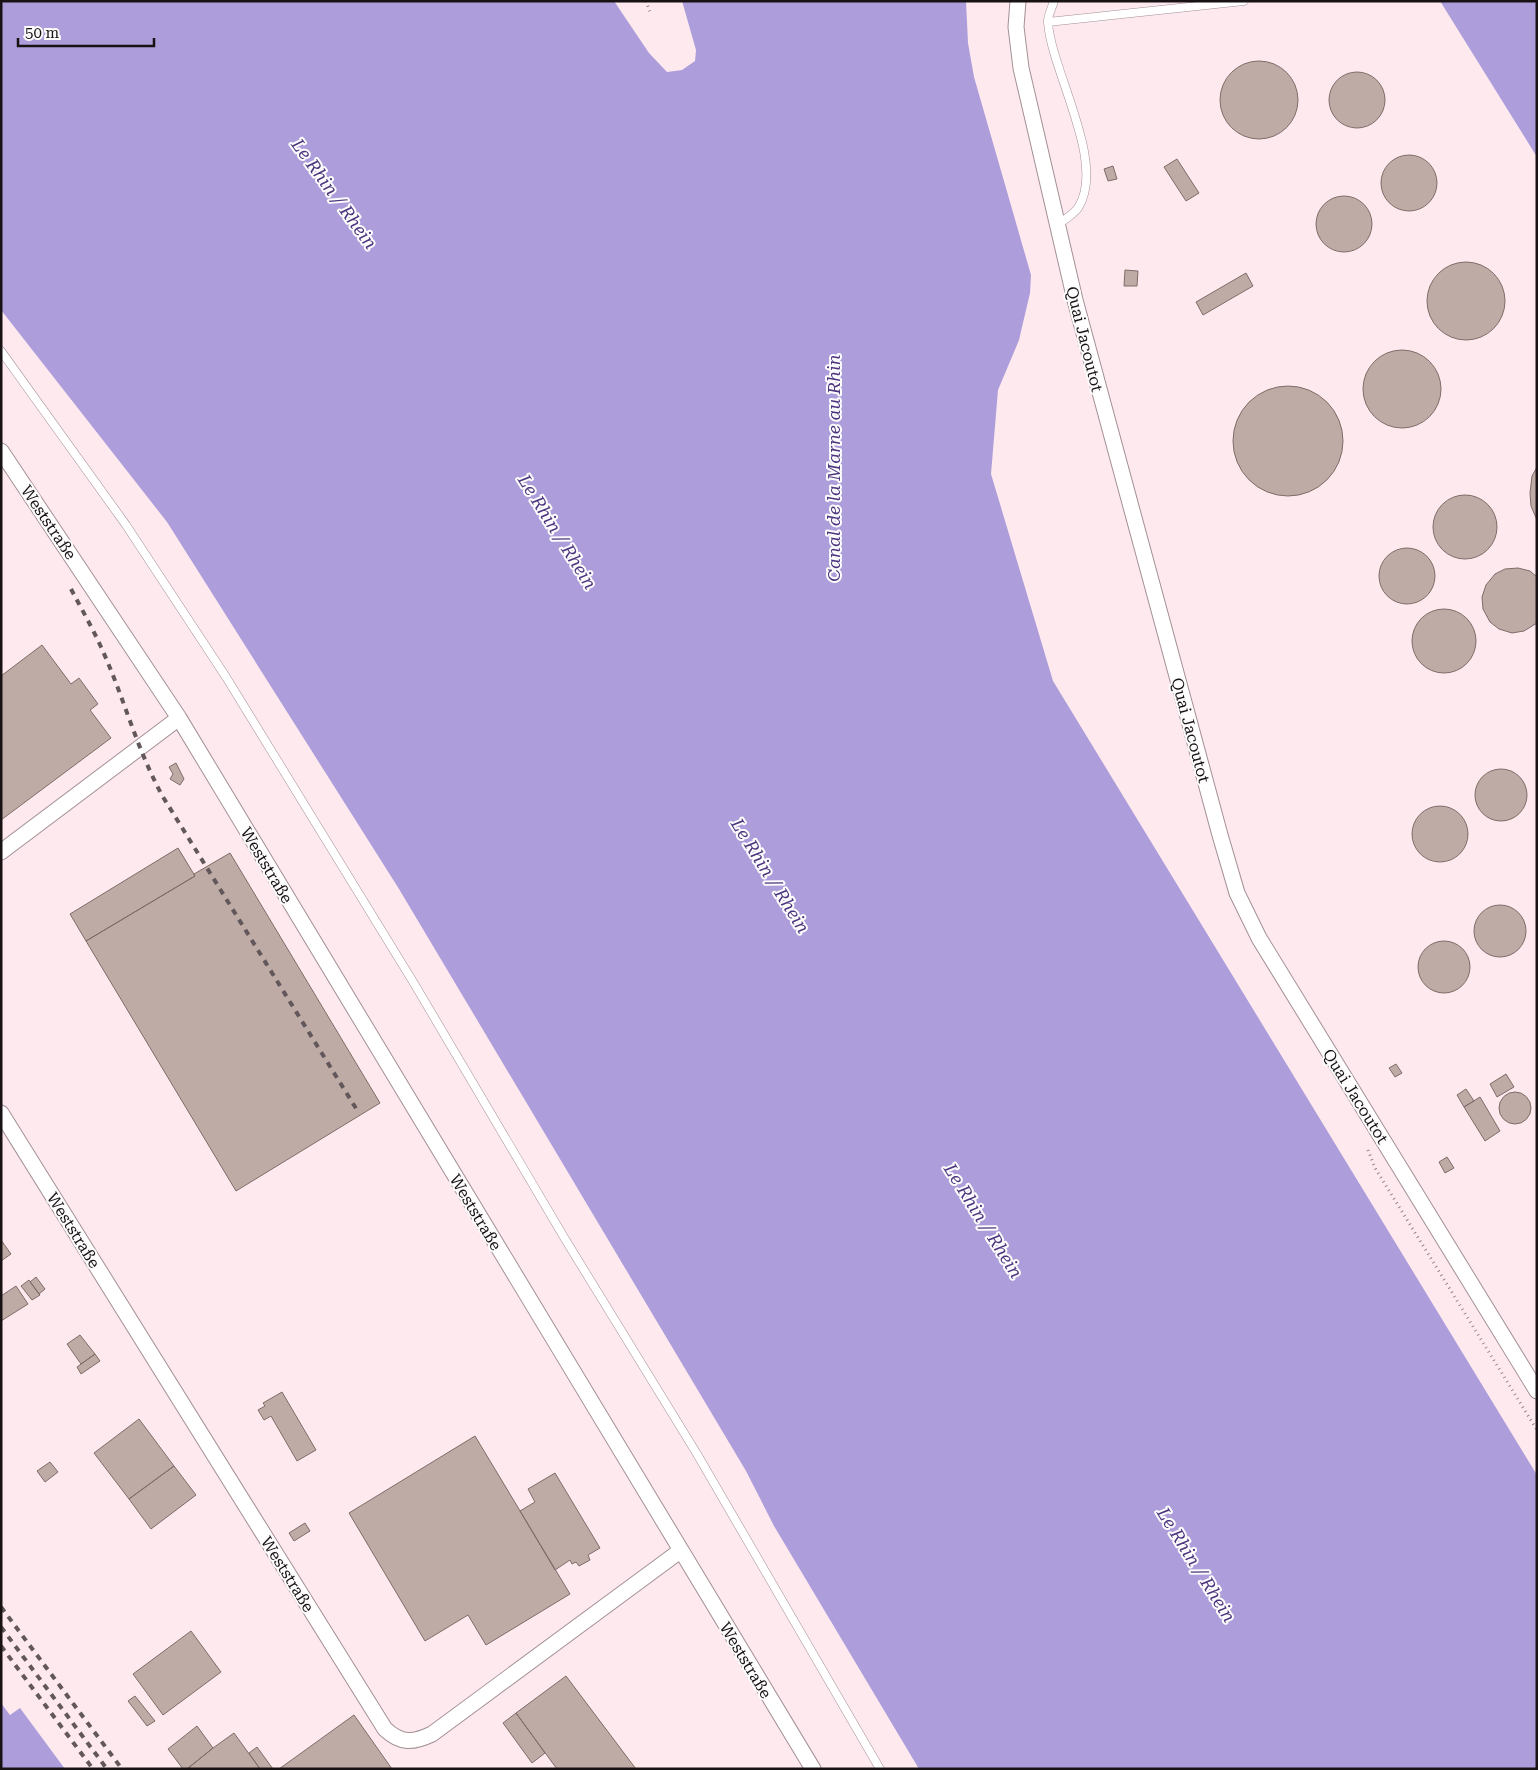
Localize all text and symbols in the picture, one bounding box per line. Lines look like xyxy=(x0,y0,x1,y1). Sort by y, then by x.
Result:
scale bar xyxy=(18,15,154,47)
text: 50 m xyxy=(25,24,60,42)
water label: Le Rhin / Rhein xyxy=(287,134,381,253)
street label: Quai Jacoutot xyxy=(1062,284,1107,394)
water label: Canal de la Marne au Rhin xyxy=(823,354,844,582)
water label: Le Rhin / Rhein xyxy=(513,470,601,593)
street label: Weststraße xyxy=(17,482,80,563)
street label: Quai Jacoutot xyxy=(1167,675,1214,785)
water label: Le Rhin / Rhein xyxy=(726,814,814,937)
street label: Weststraße xyxy=(236,824,297,907)
street label: Quai Jacoutot xyxy=(1319,1045,1392,1147)
water label: Le Rhin / Rhein xyxy=(939,1159,1027,1282)
street label: Weststraße xyxy=(445,1171,506,1254)
street label: Weststraße xyxy=(43,1189,104,1272)
water label: Le Rhin / Rhein xyxy=(1152,1503,1240,1626)
street label: Weststraße xyxy=(257,1533,318,1616)
street label: Weststraße xyxy=(715,1619,776,1702)

